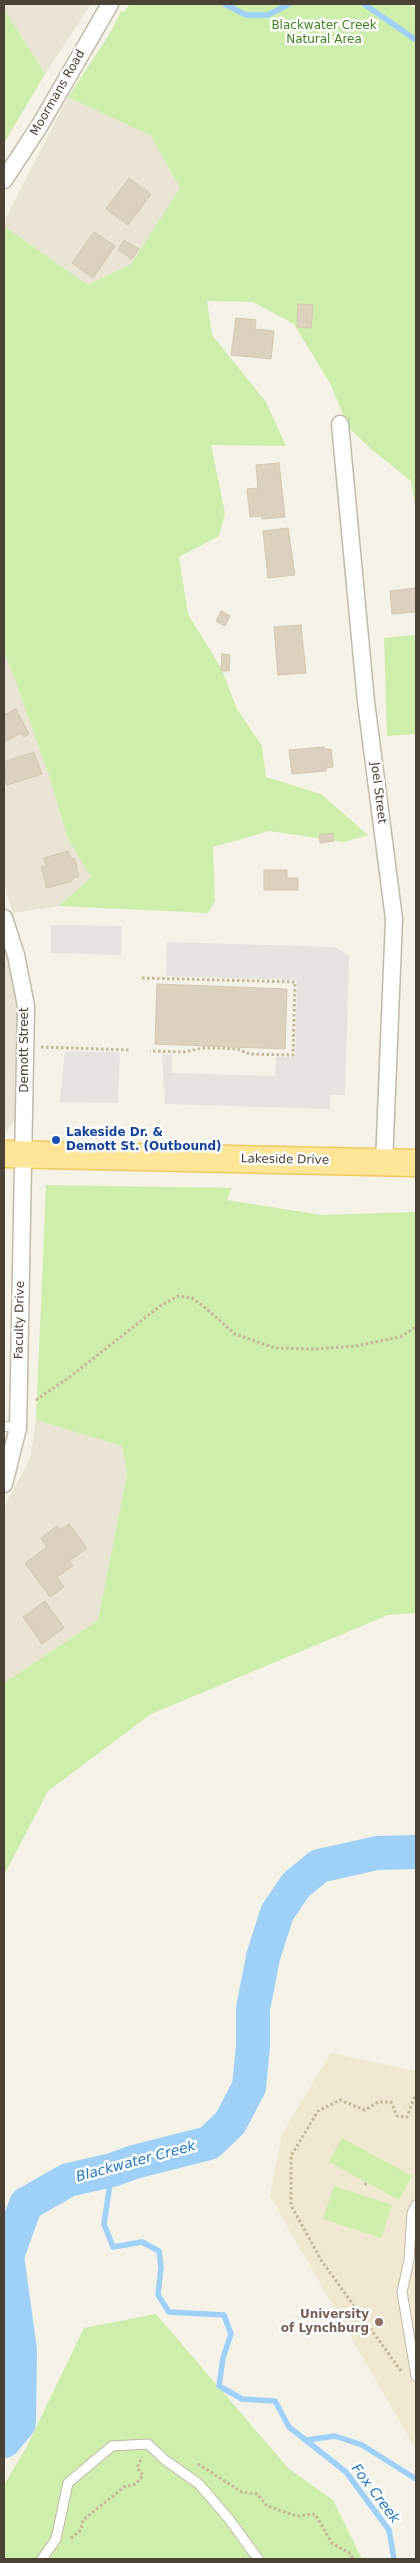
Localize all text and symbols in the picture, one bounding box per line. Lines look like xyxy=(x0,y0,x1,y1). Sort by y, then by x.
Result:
park label: Blackwater Creek Natural Area xyxy=(271,19,377,47)
street label: Moormans Road xyxy=(28,48,88,138)
street label: Joel Street xyxy=(367,761,389,825)
street label: Demott Street xyxy=(18,1007,32,1093)
place label: Lakeside Dr. & Demott St. (Outbound) xyxy=(66,1126,222,1154)
marker: Lakeside Dr. & Demott St. (Outbound) xyxy=(50,1134,62,1146)
street label: Lakeside Drive xyxy=(241,1152,329,1168)
street label: Faculty Drive xyxy=(12,1281,28,1359)
water label: Blackwater Creek xyxy=(74,2138,198,2186)
place label: University of Lynchburg xyxy=(281,2308,369,2336)
marker: University of Lynchburg xyxy=(373,2316,385,2328)
water label: Fox Creek xyxy=(347,2461,403,2527)

